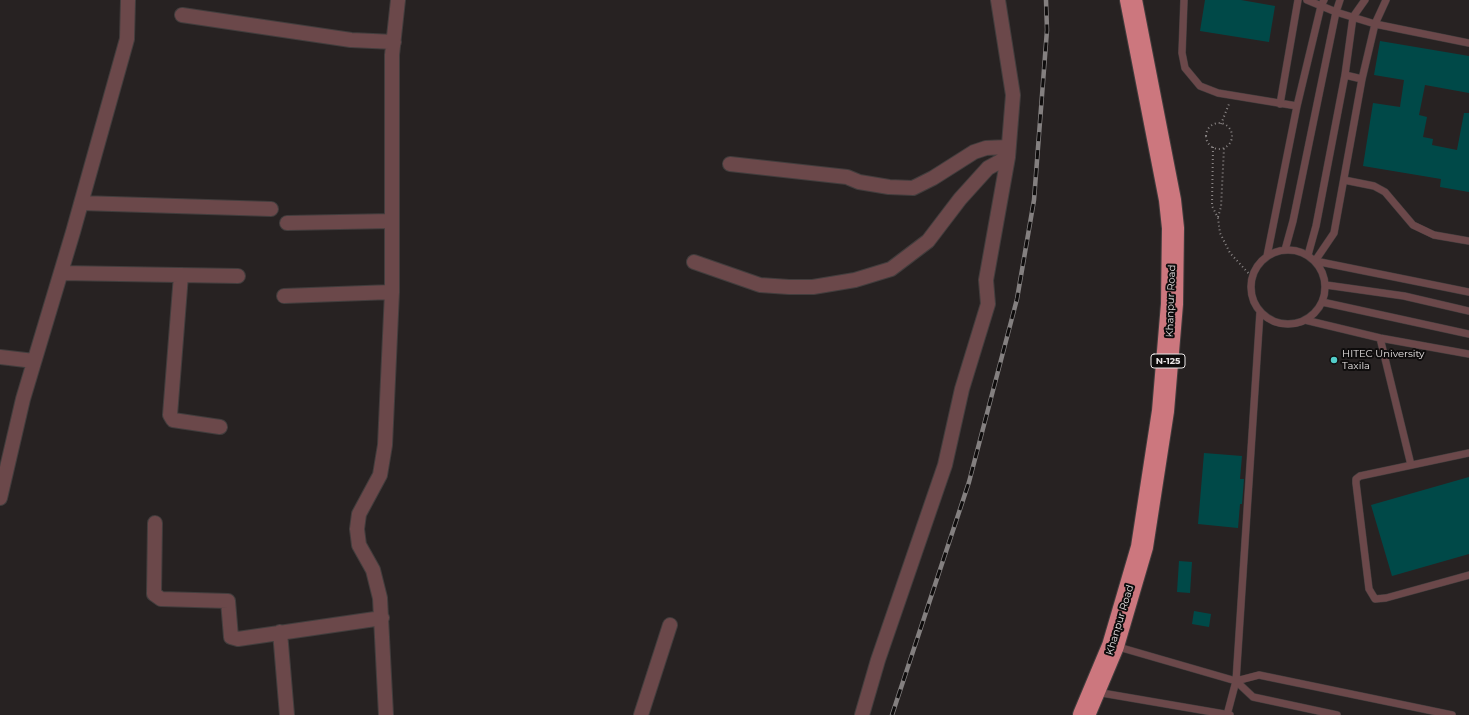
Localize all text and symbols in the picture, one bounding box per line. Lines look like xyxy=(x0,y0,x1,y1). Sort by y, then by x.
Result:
street label: Khanpur Road xyxy=(1164,264,1178,338)
place label: HITEC University Taxila xyxy=(1342,348,1425,372)
road number: N-125 xyxy=(1151,354,1185,368)
marker: HITEC University Taxila xyxy=(1329,355,1339,365)
street label: Khanpur Road xyxy=(1104,583,1136,657)

